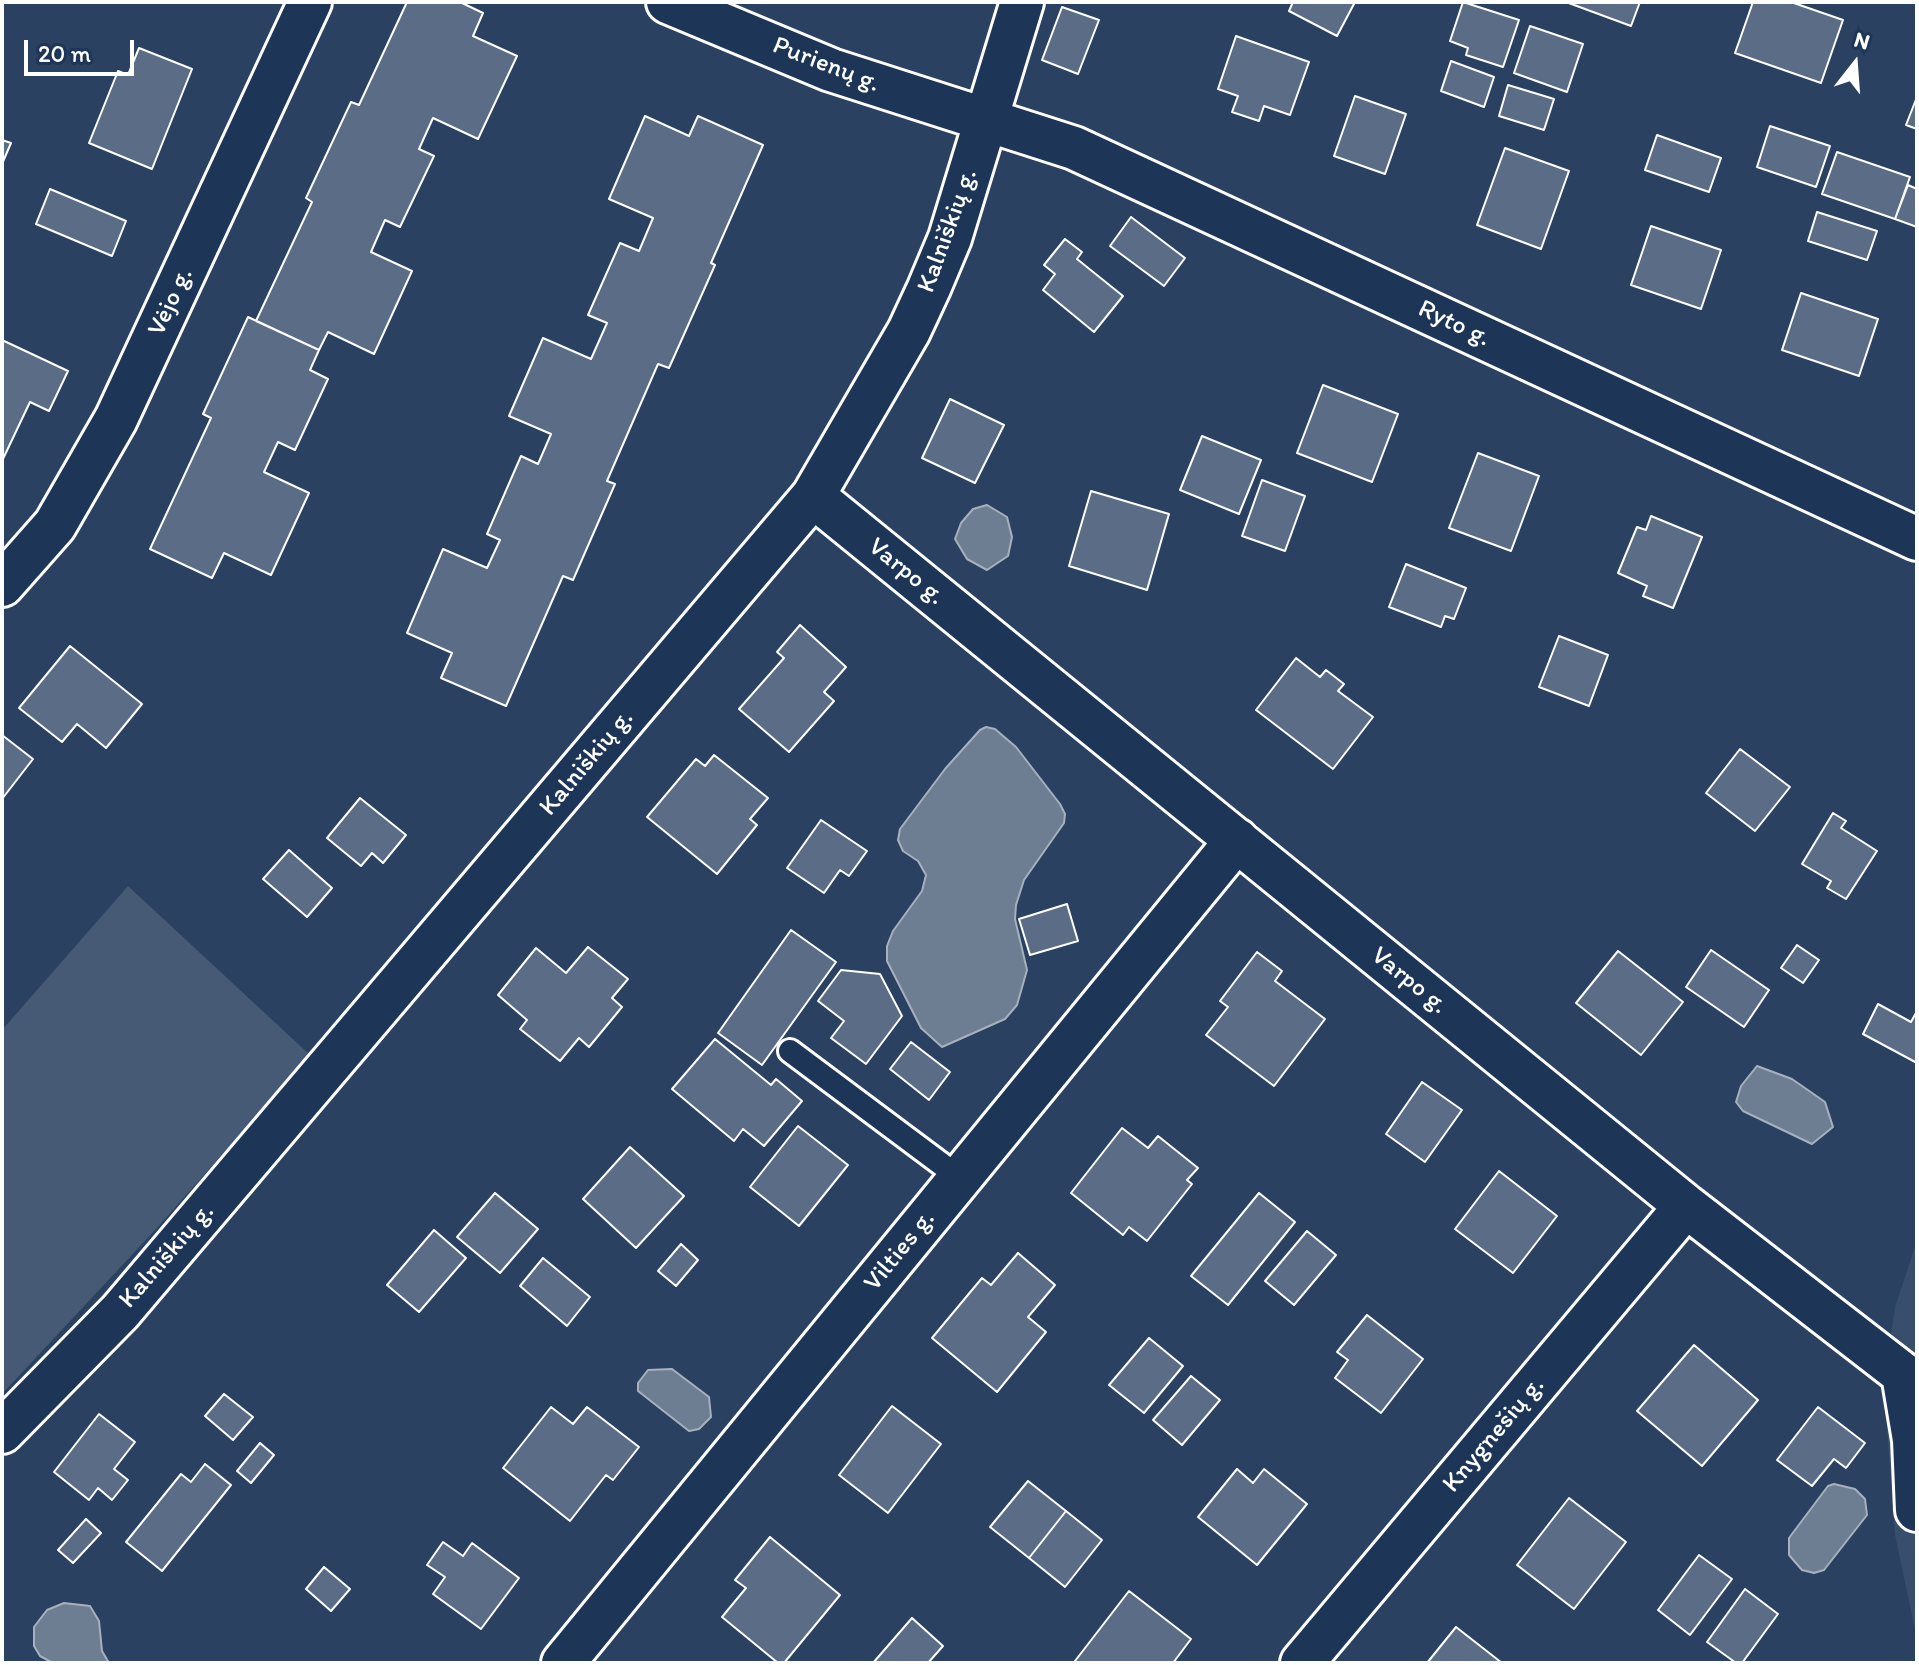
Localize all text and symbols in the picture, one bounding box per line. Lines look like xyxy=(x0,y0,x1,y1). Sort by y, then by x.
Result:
scale bar xyxy=(28,24,138,74)
north arrow xyxy=(1815,24,1895,104)
text: N xyxy=(1851,25,1873,56)
street label: Purienų g. xyxy=(768,30,884,100)
text: 20 m xyxy=(38,39,91,68)
street label: Kalniškių g. xyxy=(911,165,985,297)
street label: Vėjo g. xyxy=(142,263,200,341)
street label: Ryto g. xyxy=(1413,294,1495,354)
street label: Varpo g. xyxy=(861,532,951,612)
street label: Kalniškių g. xyxy=(533,703,641,823)
street label: Varpo g. xyxy=(1364,941,1454,1021)
street label: Kalniškių g. xyxy=(113,1197,221,1315)
street label: Vilties g. xyxy=(858,1204,942,1298)
street label: Knygnešių g. xyxy=(1436,1371,1552,1499)

